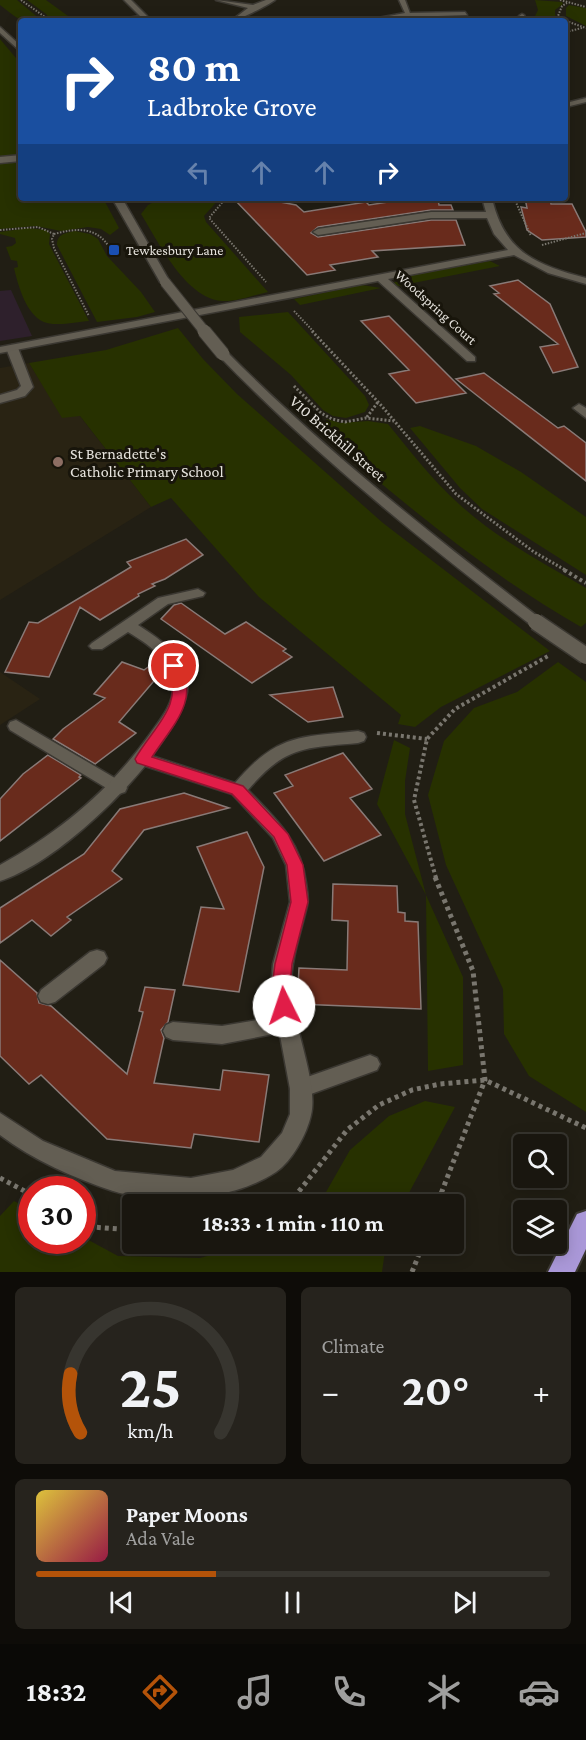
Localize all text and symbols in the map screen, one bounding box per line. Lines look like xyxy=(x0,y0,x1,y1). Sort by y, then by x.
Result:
icon: right xyxy=(48,42,126,120)
text: 80 m xyxy=(147,43,241,90)
text: Ladbroke Grove xyxy=(147,92,317,122)
icon: left xyxy=(182,156,215,189)
icon: ahead xyxy=(245,156,278,189)
icon: ahead xyxy=(308,156,341,189)
icon: right xyxy=(371,156,404,189)
place label: Tewkesbury Lane xyxy=(126,242,224,258)
marker: Tewkesbury Lane xyxy=(107,243,121,257)
street label: Woodspring Court xyxy=(392,266,480,348)
street label: V10 Brickhill Street xyxy=(286,392,389,485)
place label: St Bernadette's Catholic Primary School xyxy=(70,445,224,481)
marker: St Bernadette's Catholic Primary School xyxy=(51,455,65,469)
pin xyxy=(148,640,199,691)
icon: arrive xyxy=(157,649,190,682)
position arrow xyxy=(252,974,316,1038)
map controls xyxy=(513,1134,567,1254)
button: search xyxy=(513,1134,567,1188)
speed limit sign: 30 xyxy=(18,1176,96,1254)
button: layers xyxy=(513,1200,567,1254)
text: 18:33 · 1 min · 110 m xyxy=(202,1211,384,1236)
text: Climate xyxy=(322,1335,384,1357)
text: 25 xyxy=(119,1351,181,1420)
text: 20° xyxy=(402,1365,470,1415)
text: − xyxy=(322,1373,339,1410)
text: + xyxy=(533,1373,550,1410)
text: km/h xyxy=(127,1419,174,1443)
text: Paper Moons xyxy=(126,1502,248,1527)
text: Ada Vale xyxy=(126,1527,195,1549)
icon: previous xyxy=(105,1586,138,1619)
icon: pause xyxy=(276,1586,309,1619)
icon: next xyxy=(448,1586,481,1619)
icon: directions xyxy=(139,1671,181,1713)
icon: music xyxy=(234,1671,276,1713)
icon: phone xyxy=(328,1671,370,1713)
icon: climate xyxy=(423,1671,465,1713)
icon: car xyxy=(518,1671,560,1713)
text: 18:32 xyxy=(26,1677,86,1707)

